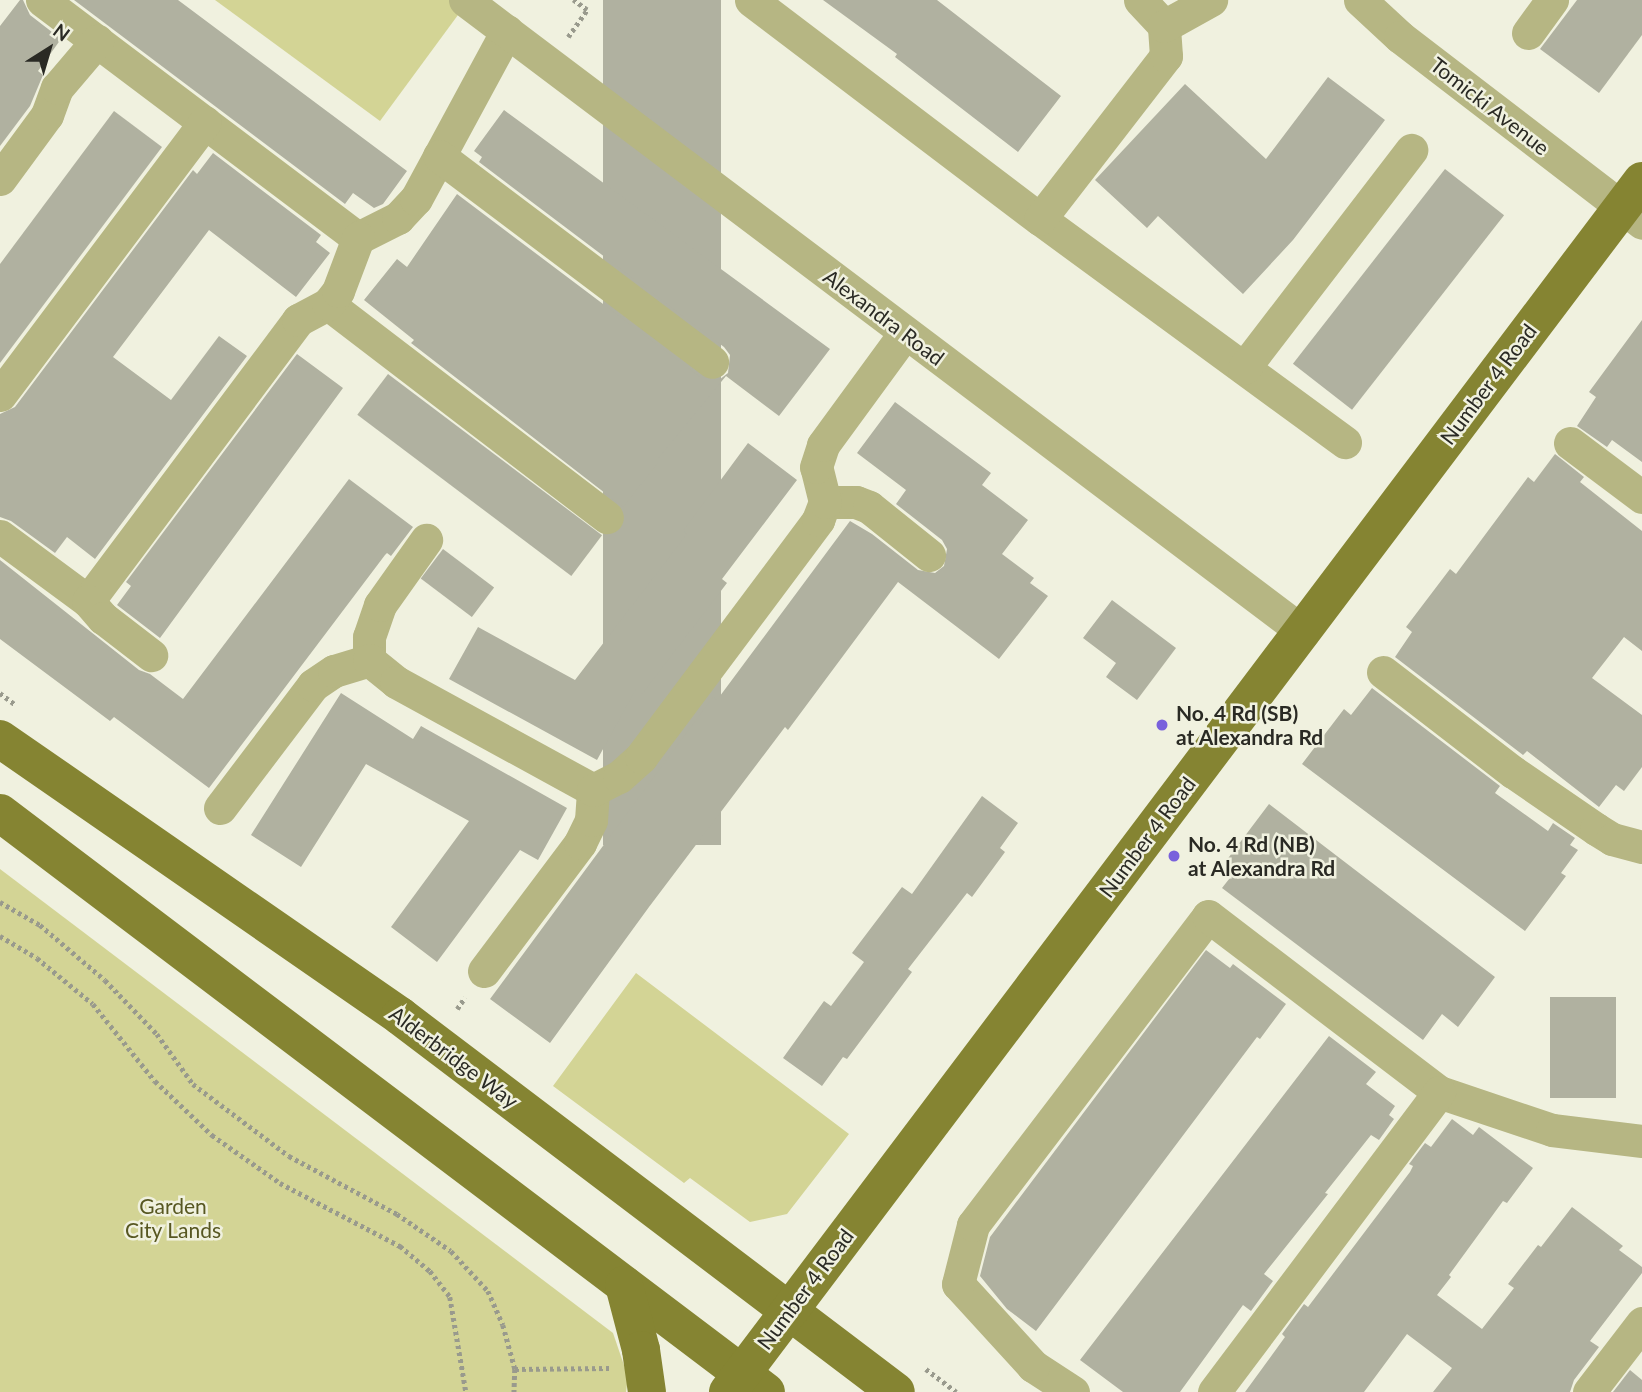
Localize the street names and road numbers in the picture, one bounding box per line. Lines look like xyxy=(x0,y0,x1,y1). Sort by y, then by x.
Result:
street label: Tomicki Avenue xyxy=(1425,52,1555,160)
street label: Alexandra Road xyxy=(819,264,949,370)
street label: Number 4 Road xyxy=(1434,319,1542,449)
street label: Number 4 Road xyxy=(1093,772,1201,902)
street label: Alderbridge Way xyxy=(385,1000,523,1114)
street label: Number 4 Road xyxy=(751,1224,859,1354)

